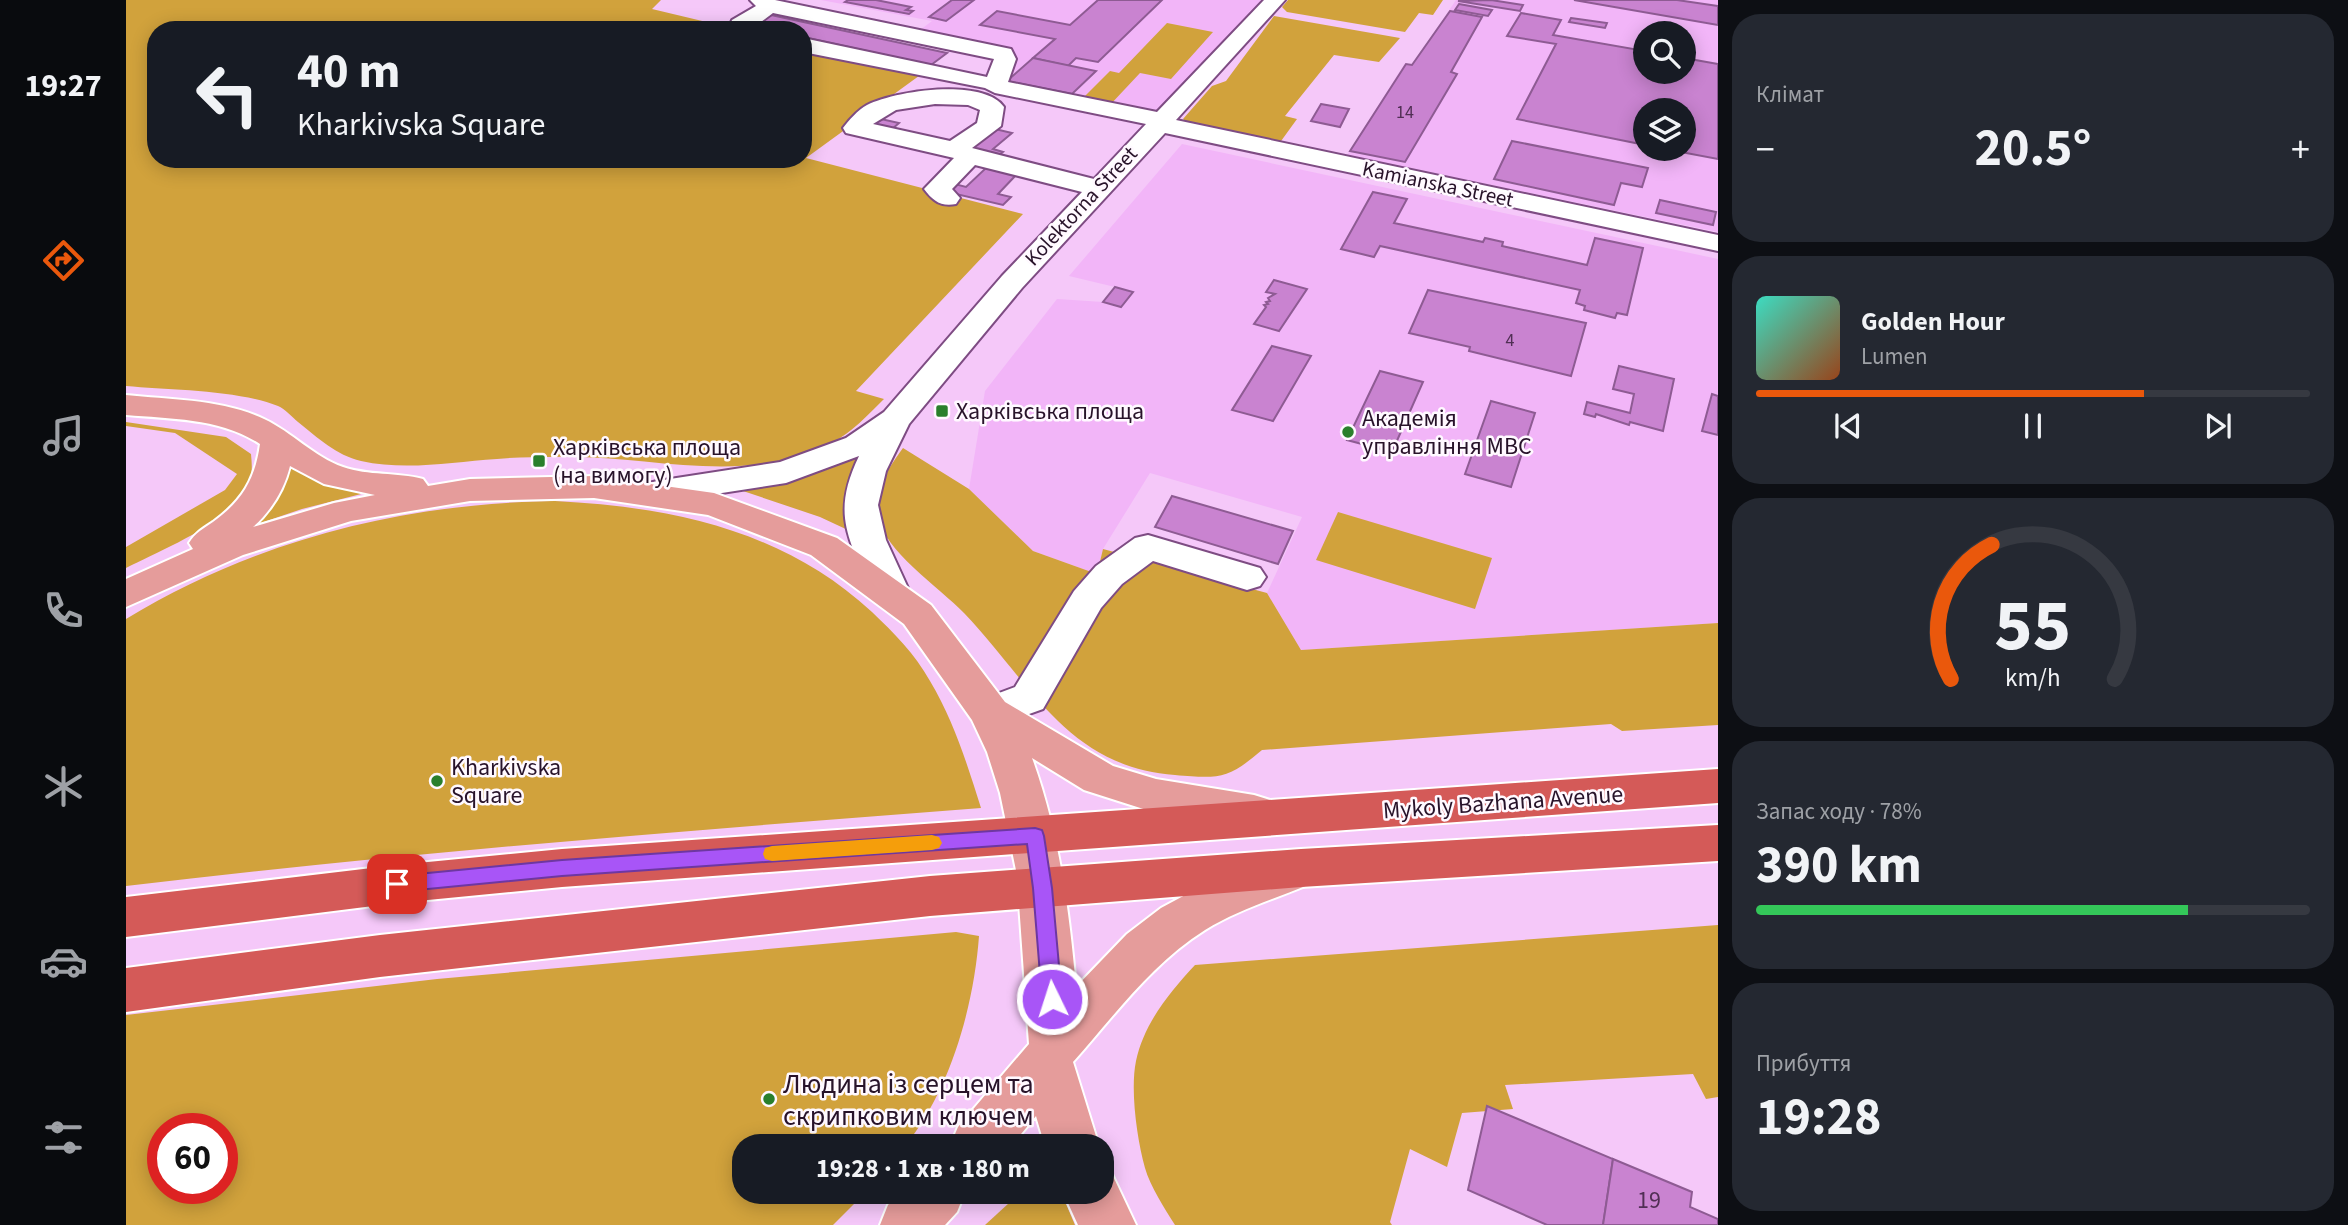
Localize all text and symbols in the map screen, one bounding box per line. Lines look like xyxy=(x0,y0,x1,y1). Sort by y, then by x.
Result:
map controls xyxy=(1633,21,1696,161)
button: search xyxy=(1633,21,1696,84)
text: 40 m xyxy=(297,37,401,107)
icon: left xyxy=(182,49,273,140)
text: 19:27 xyxy=(24,63,102,109)
text: Клімат xyxy=(1756,78,1824,111)
button: layers xyxy=(1633,98,1696,161)
house number: 14 xyxy=(1396,100,1414,125)
text: Kharkivska Square xyxy=(297,102,545,148)
text: 20.5° xyxy=(1975,112,2091,186)
text: − xyxy=(1756,123,1775,177)
text: + xyxy=(2291,123,2310,177)
street label: Kolektorna Street xyxy=(1018,140,1144,272)
street label: Kamianska Street xyxy=(1360,153,1516,215)
icon: directions xyxy=(39,236,88,285)
text: Golden Hour xyxy=(1861,303,2005,340)
house number: 4 xyxy=(1506,328,1515,353)
text: Lumen xyxy=(1861,340,1928,373)
place label: Харківська площа xyxy=(956,394,1144,429)
place label: Академія управління МВС xyxy=(1362,401,1532,464)
marker: Харківська площа xyxy=(934,403,950,419)
icon: previous xyxy=(1829,407,1867,445)
icon: pause xyxy=(2014,407,2052,445)
icon: next xyxy=(2199,407,2237,445)
icon: music xyxy=(39,411,88,460)
marker: Академія управління МВС xyxy=(1340,424,1356,440)
place label: Харківська площа (на вимогу) xyxy=(553,430,741,493)
marker: Харківська площа (на вимогу) xyxy=(531,453,547,469)
text: 55 xyxy=(1995,574,2071,678)
icon: phone xyxy=(39,586,88,635)
text: km/h xyxy=(2005,659,2061,695)
place label: Kharkivska Square xyxy=(451,750,561,813)
icon: climate xyxy=(39,762,88,811)
marker: Kharkivska Square xyxy=(429,773,445,789)
street label: Mykoly Bazhana Avenue xyxy=(1382,777,1624,828)
text: Запас ходу · 78% xyxy=(1756,795,1922,828)
text: 390 km xyxy=(1756,829,1922,903)
pin xyxy=(367,854,427,914)
icon: arrive xyxy=(378,865,416,903)
icon: car xyxy=(39,937,88,986)
position arrow xyxy=(1015,962,1089,1036)
text: Прибуття xyxy=(1756,1047,1851,1080)
place label: Людина із серцем та скрипковим ключем xyxy=(783,1064,1034,1136)
text: 19:28 xyxy=(1756,1081,1881,1155)
marker: Людина із серцем та скрипковим ключем xyxy=(761,1091,777,1107)
icon: filters xyxy=(39,1113,88,1162)
speed limit sign: 60 xyxy=(147,1113,238,1204)
text: 19:28 · 1 хв · 180 m xyxy=(816,1150,1030,1187)
house number: 19 xyxy=(1637,1183,1661,1218)

